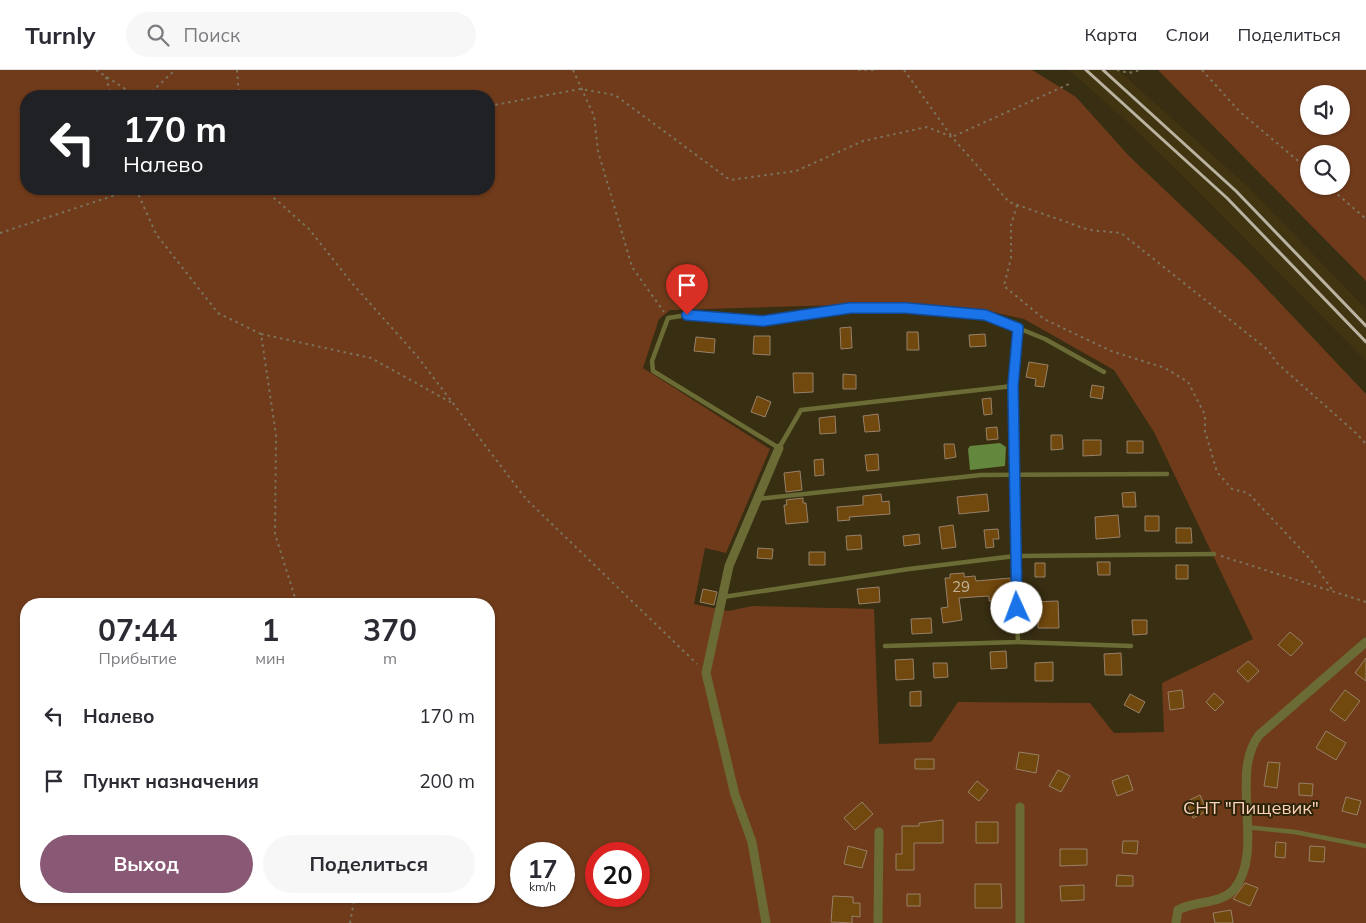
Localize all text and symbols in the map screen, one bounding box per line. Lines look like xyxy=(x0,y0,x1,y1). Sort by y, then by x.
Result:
search box xyxy=(126,12,476,57)
text: Turnly xyxy=(25,20,96,50)
icon: search xyxy=(144,21,172,49)
text: Поиск xyxy=(184,23,240,47)
text: Карта xyxy=(1085,23,1137,46)
text: Слои xyxy=(1165,23,1210,46)
text: Поделиться xyxy=(1238,23,1341,46)
map controls xyxy=(1300,85,1350,195)
button: sound xyxy=(1300,85,1350,135)
text: 170 m xyxy=(123,107,227,151)
icon: left xyxy=(40,110,105,175)
button: search xyxy=(1300,145,1350,195)
text: Налево xyxy=(123,150,203,178)
pin xyxy=(666,264,708,315)
icon: arrive xyxy=(673,271,701,299)
house number: 29 xyxy=(952,577,970,596)
position arrow xyxy=(990,581,1042,633)
text: 07:44 xyxy=(98,611,177,649)
text: 1 xyxy=(261,611,279,649)
text: 370 xyxy=(363,611,417,649)
text: Прибытие xyxy=(98,648,177,668)
text: мин xyxy=(255,648,285,668)
text: m xyxy=(383,648,397,668)
icon: left xyxy=(40,702,68,730)
text: Налево xyxy=(83,704,155,728)
text: 170 m xyxy=(419,704,475,728)
icon: arrive xyxy=(40,767,68,795)
text: Пункт назначения xyxy=(83,769,259,793)
text: 200 m xyxy=(419,769,475,793)
park label: СНТ "Пищевик" xyxy=(1183,796,1319,819)
button: Выход xyxy=(40,835,253,893)
button: Поделиться xyxy=(263,835,475,893)
speed limit sign: 20 xyxy=(585,842,650,907)
text: 17 xyxy=(527,853,558,884)
text: km/h xyxy=(529,879,556,894)

